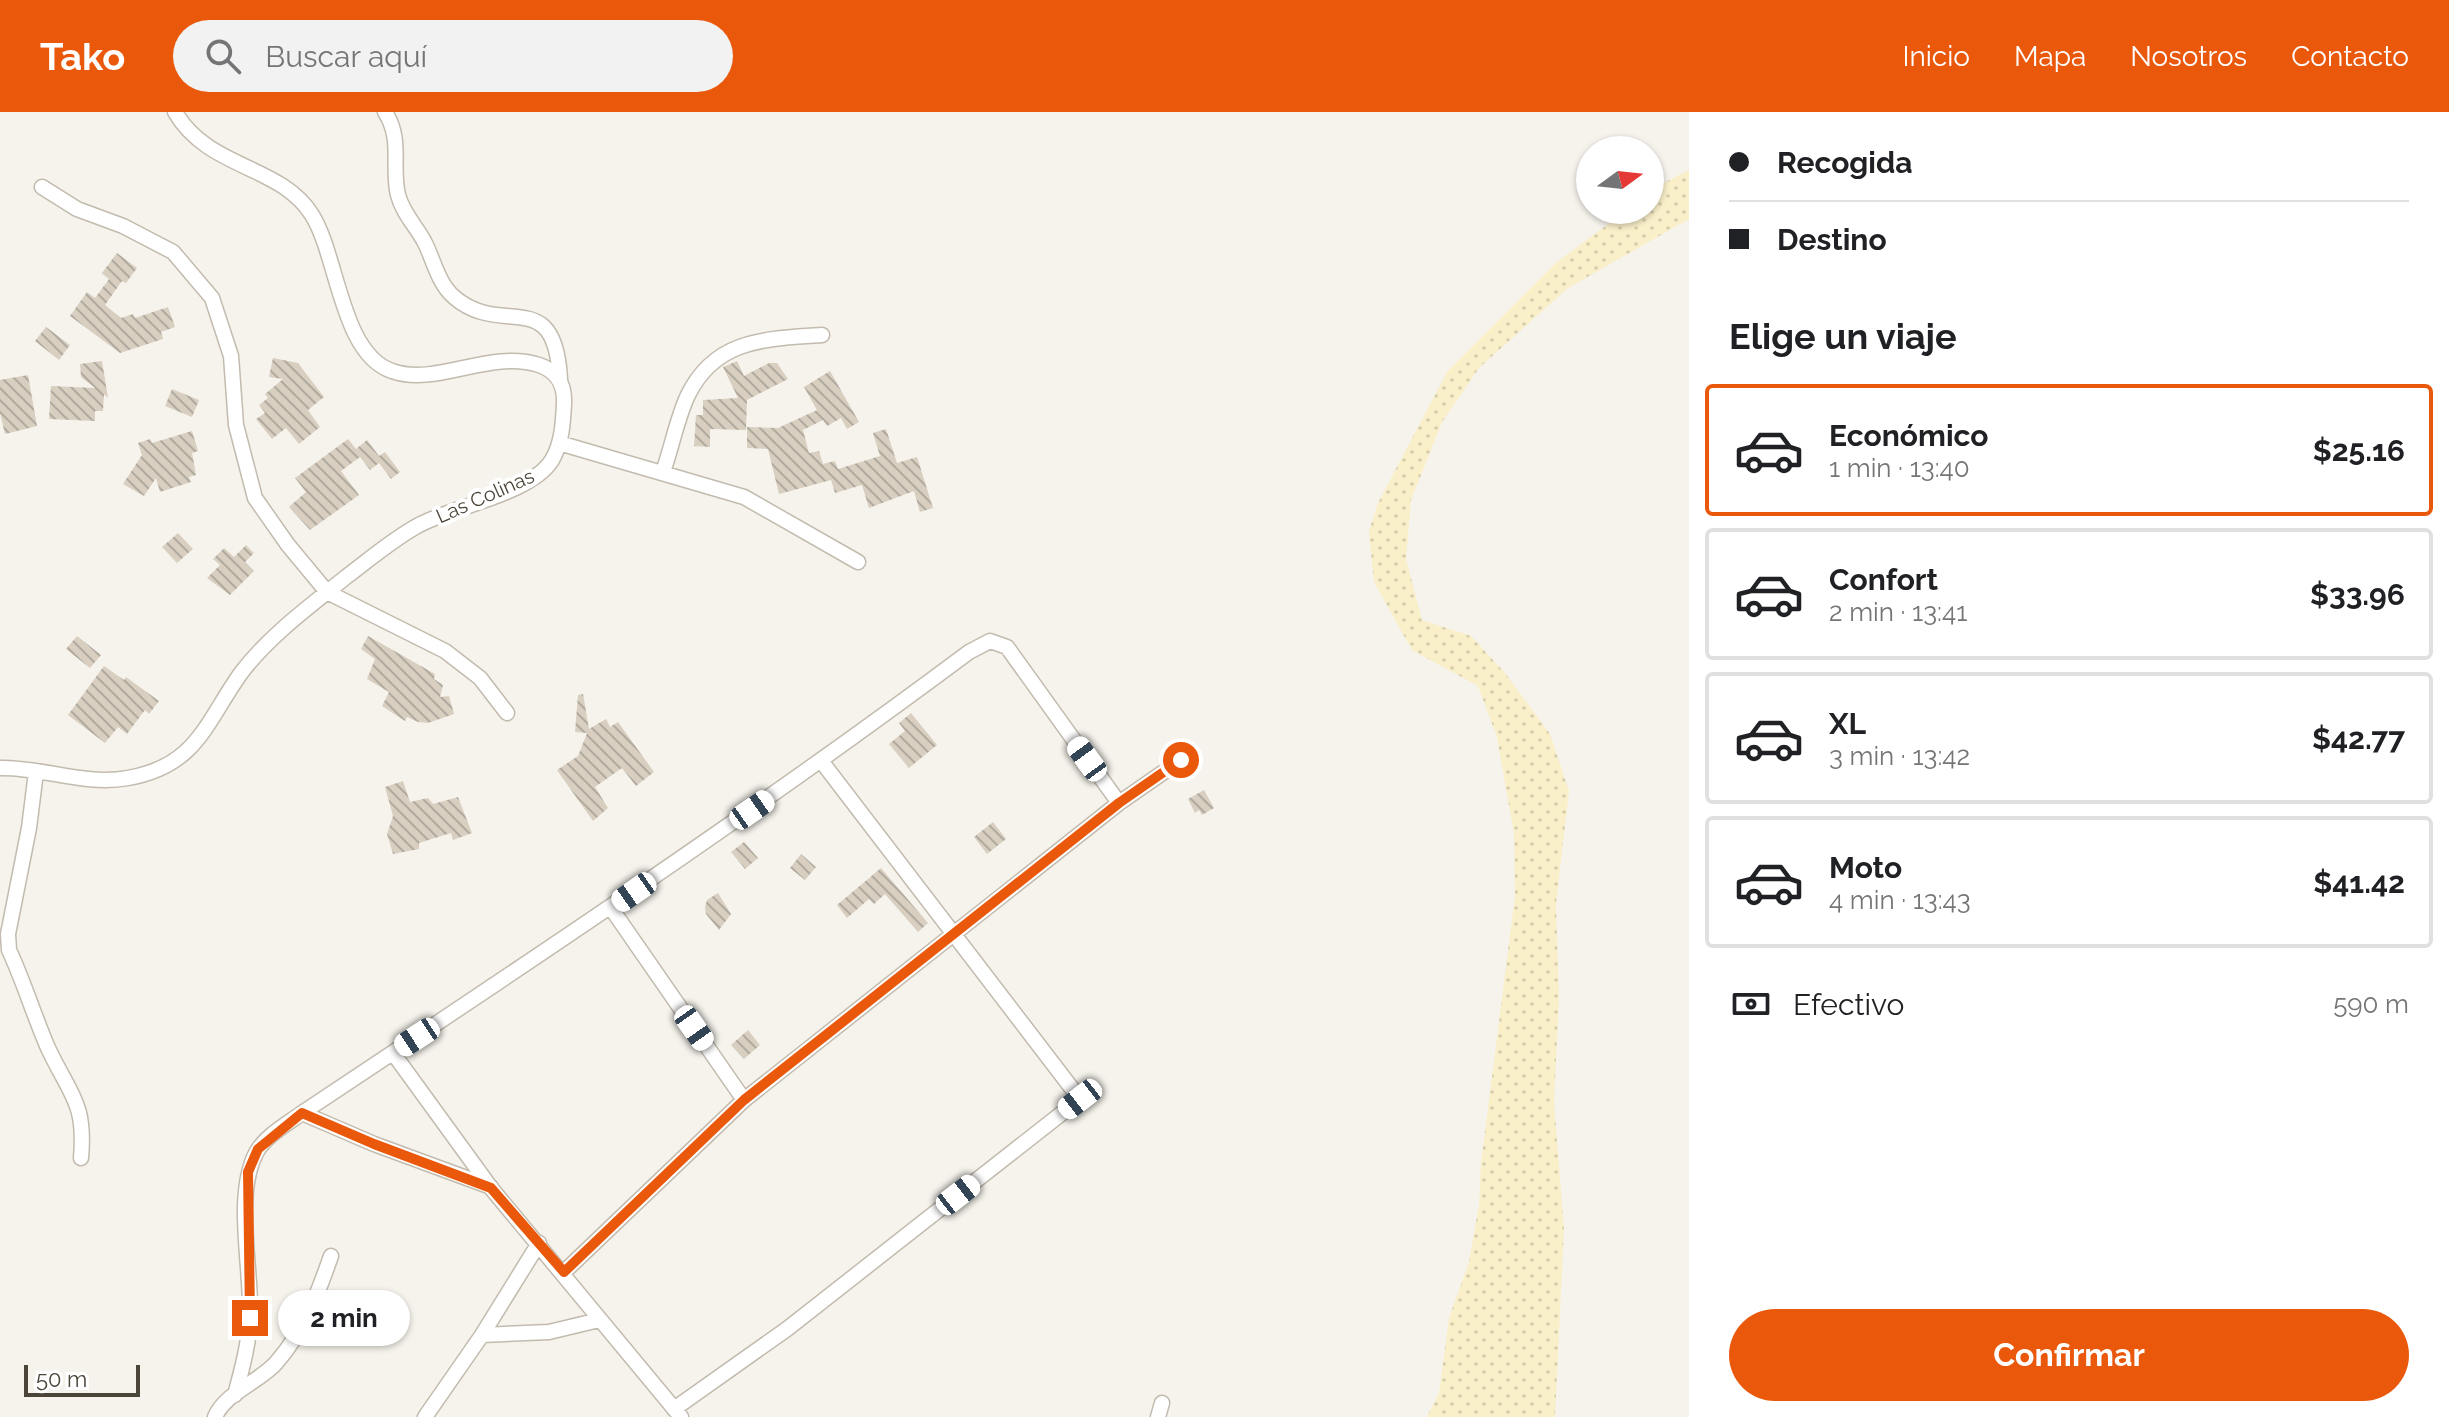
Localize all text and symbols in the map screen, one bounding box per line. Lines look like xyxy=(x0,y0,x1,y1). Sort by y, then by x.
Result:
search box xyxy=(173,20,733,92)
text: Tako xyxy=(40,34,125,79)
icon: search xyxy=(201,34,245,78)
text: Buscar aquí xyxy=(265,39,427,74)
text: Inicio xyxy=(1902,40,1970,73)
text: Mapa xyxy=(2014,40,2086,73)
text: Nosotros xyxy=(2130,40,2247,73)
text: Contacto xyxy=(2291,40,2409,73)
north arrow xyxy=(1576,136,1664,224)
map controls xyxy=(1576,136,1664,224)
text: Recogida xyxy=(1777,145,1913,180)
text: Destino xyxy=(1777,222,1887,257)
text: Elige un viaje xyxy=(1729,315,1957,357)
icon: car xyxy=(1733,414,1805,486)
text: Económico xyxy=(1829,418,1989,453)
text: $25.16 xyxy=(2313,433,2405,468)
text: 1 min · 13:40 xyxy=(1829,453,1970,483)
street label: Las Colinas xyxy=(432,464,538,528)
icon: car xyxy=(1733,558,1805,630)
text: Confort xyxy=(1829,562,1938,597)
text: $33.96 xyxy=(2310,577,2405,612)
text: 2 min · 13:41 xyxy=(1829,597,1967,627)
icon: car xyxy=(1733,702,1805,774)
text: XL xyxy=(1829,706,1866,741)
text: $42.77 xyxy=(2312,721,2405,756)
car xyxy=(1063,733,1111,785)
text: 3 min · 13:42 xyxy=(1829,741,1970,771)
route start xyxy=(1163,742,1199,778)
car xyxy=(725,786,779,834)
icon: car xyxy=(1733,846,1805,918)
text: Moto xyxy=(1829,850,1902,885)
text: $41.42 xyxy=(2313,865,2405,900)
car xyxy=(607,868,661,916)
text: 4 min · 13:43 xyxy=(1829,885,1971,915)
icon: cash xyxy=(1729,982,1773,1026)
text: Efectivo xyxy=(1793,987,1904,1022)
text: 590 m xyxy=(2333,989,2409,1019)
car xyxy=(670,1001,718,1055)
car xyxy=(390,1014,444,1060)
car xyxy=(1054,1075,1106,1123)
car xyxy=(932,1171,984,1219)
callout: 2 min xyxy=(278,1290,410,1346)
route end xyxy=(232,1300,268,1336)
text: 2 min xyxy=(310,1303,378,1333)
button: Confirmar xyxy=(1729,1309,2409,1401)
scale bar xyxy=(24,1361,140,1397)
text: 50 m xyxy=(36,1366,87,1392)

